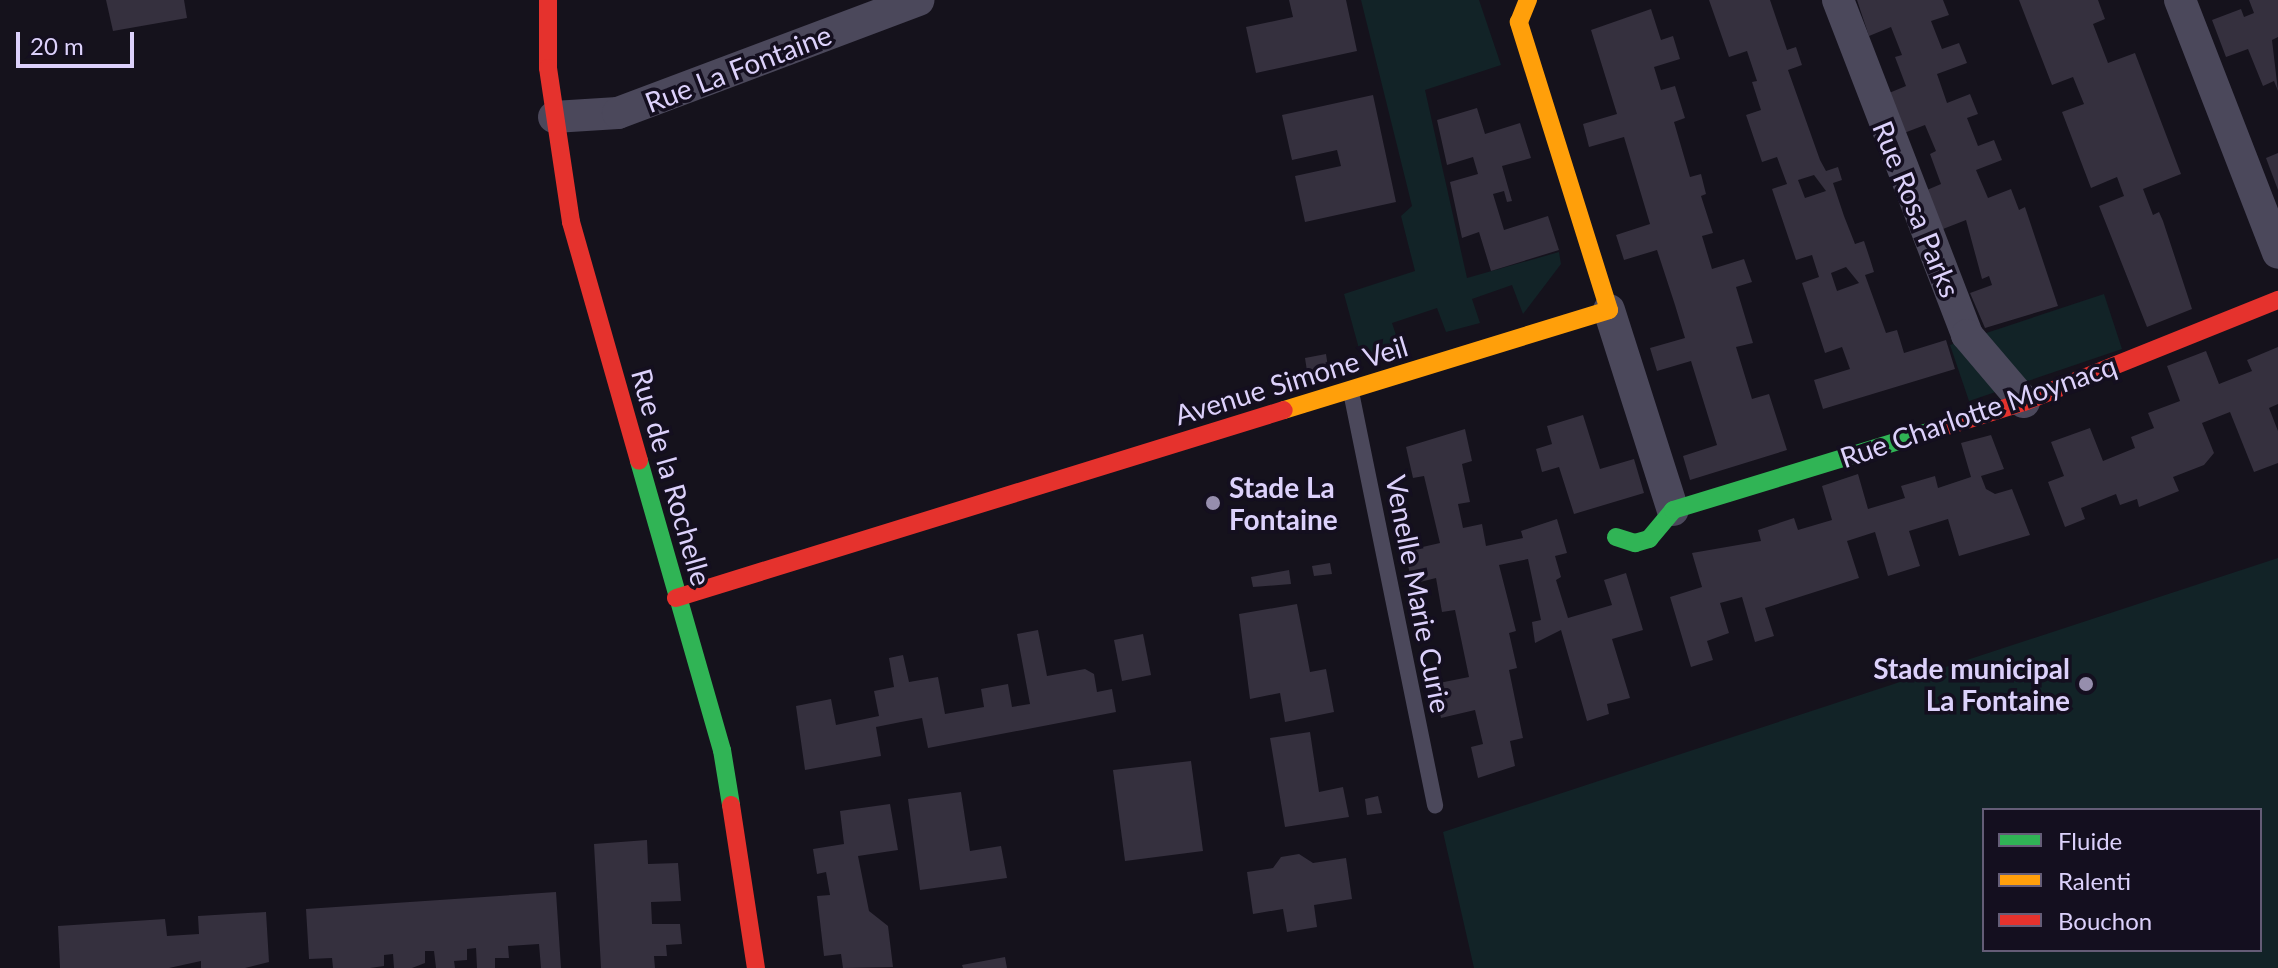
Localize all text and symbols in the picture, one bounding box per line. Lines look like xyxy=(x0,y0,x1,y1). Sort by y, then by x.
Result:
scale bar xyxy=(20,16,138,66)
street label: Rue La Fontaine xyxy=(640,17,836,119)
text: 20 m xyxy=(30,31,84,60)
street label: Rue Rosa Parks xyxy=(1866,116,1968,302)
street label: Avenue Simone Veil xyxy=(1170,328,1412,432)
street label: Rue Charlotte Moynacq xyxy=(1835,348,2121,474)
street label: Rue de la Rochelle xyxy=(625,365,719,589)
place label: Stade La Fontaine xyxy=(1229,470,1338,536)
street label: Venelle Marie Curie xyxy=(1379,472,1459,716)
marker: Stade La Fontaine xyxy=(1204,494,1222,512)
place label: Stade municipal La Fontaine xyxy=(1873,651,2070,717)
marker: Stade municipal La Fontaine xyxy=(2077,675,2095,693)
legend xyxy=(1982,808,2262,952)
text: Fluide xyxy=(2058,826,2122,855)
text: Ralenti xyxy=(2058,866,2131,895)
text: Bouchon xyxy=(2058,906,2152,935)

